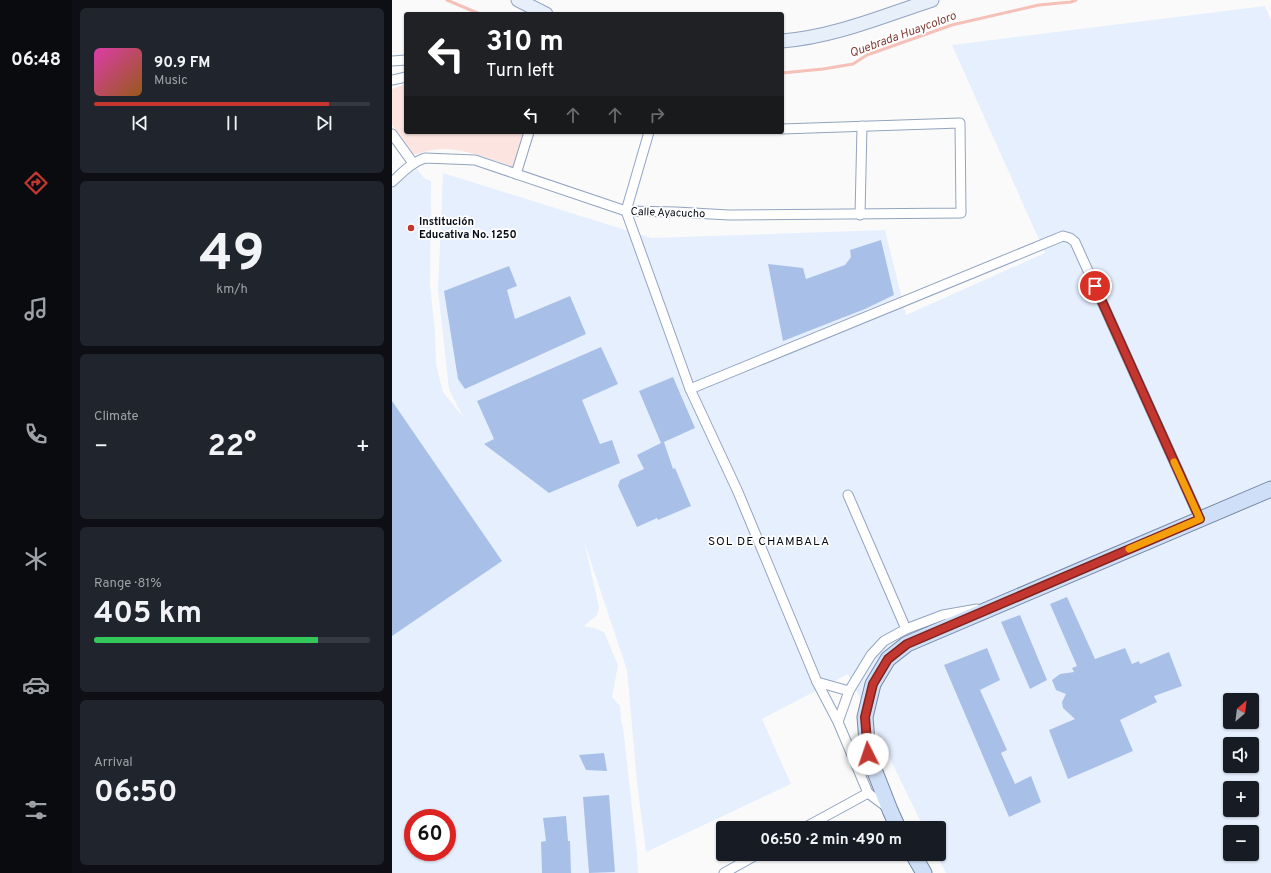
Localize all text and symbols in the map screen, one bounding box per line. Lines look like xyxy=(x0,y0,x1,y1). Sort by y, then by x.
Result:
water label: Quebrada Huaycoloro xyxy=(848,8,959,62)
text: 310 m xyxy=(486,25,564,61)
icon: left xyxy=(420,28,472,80)
text: 06:48 xyxy=(11,49,61,72)
text: 90.9 FM xyxy=(154,54,211,73)
text: Turn left xyxy=(486,60,554,83)
text: Music xyxy=(154,73,188,89)
icon: left xyxy=(520,104,542,126)
icon: ahead xyxy=(562,104,584,126)
icon: ahead xyxy=(604,104,626,126)
icon: right xyxy=(646,104,668,126)
icon: previous xyxy=(129,112,151,134)
icon: pause xyxy=(221,112,243,134)
icon: next xyxy=(313,112,335,134)
icon: directions xyxy=(22,169,50,197)
street label: Calle Ayacucho xyxy=(630,205,706,221)
place label: Institución Educativa No. 1250 xyxy=(419,215,517,242)
text: 49 xyxy=(199,223,265,289)
marker: Institución Educativa No. 1250 xyxy=(406,223,416,233)
pin xyxy=(1078,269,1112,303)
icon: arrive xyxy=(1084,275,1106,297)
text: km/h xyxy=(216,282,248,298)
icon: music xyxy=(22,295,50,323)
text: Climate xyxy=(94,409,139,425)
icon: phone xyxy=(22,420,50,448)
text: 22° xyxy=(207,429,257,466)
text: − xyxy=(94,434,108,461)
text: + xyxy=(356,434,370,461)
district label: SOL DE CHAMBALA xyxy=(708,534,830,550)
icon: climate xyxy=(22,545,50,573)
text: Range · 81% xyxy=(94,576,161,592)
text: 405 km xyxy=(94,596,202,633)
icon: car xyxy=(22,671,50,699)
north arrow xyxy=(1223,693,1259,729)
map controls xyxy=(1223,693,1259,861)
position arrow xyxy=(847,733,889,775)
button: sound xyxy=(1223,737,1259,773)
text: Arrival xyxy=(94,755,133,771)
text: 06:50 xyxy=(94,775,177,812)
button: + xyxy=(1223,781,1259,817)
icon: filters xyxy=(22,796,50,824)
speed limit sign: 60 xyxy=(404,809,456,861)
button: − xyxy=(1223,825,1259,861)
text: 06:50 · 2 min · 490 m xyxy=(760,831,902,850)

